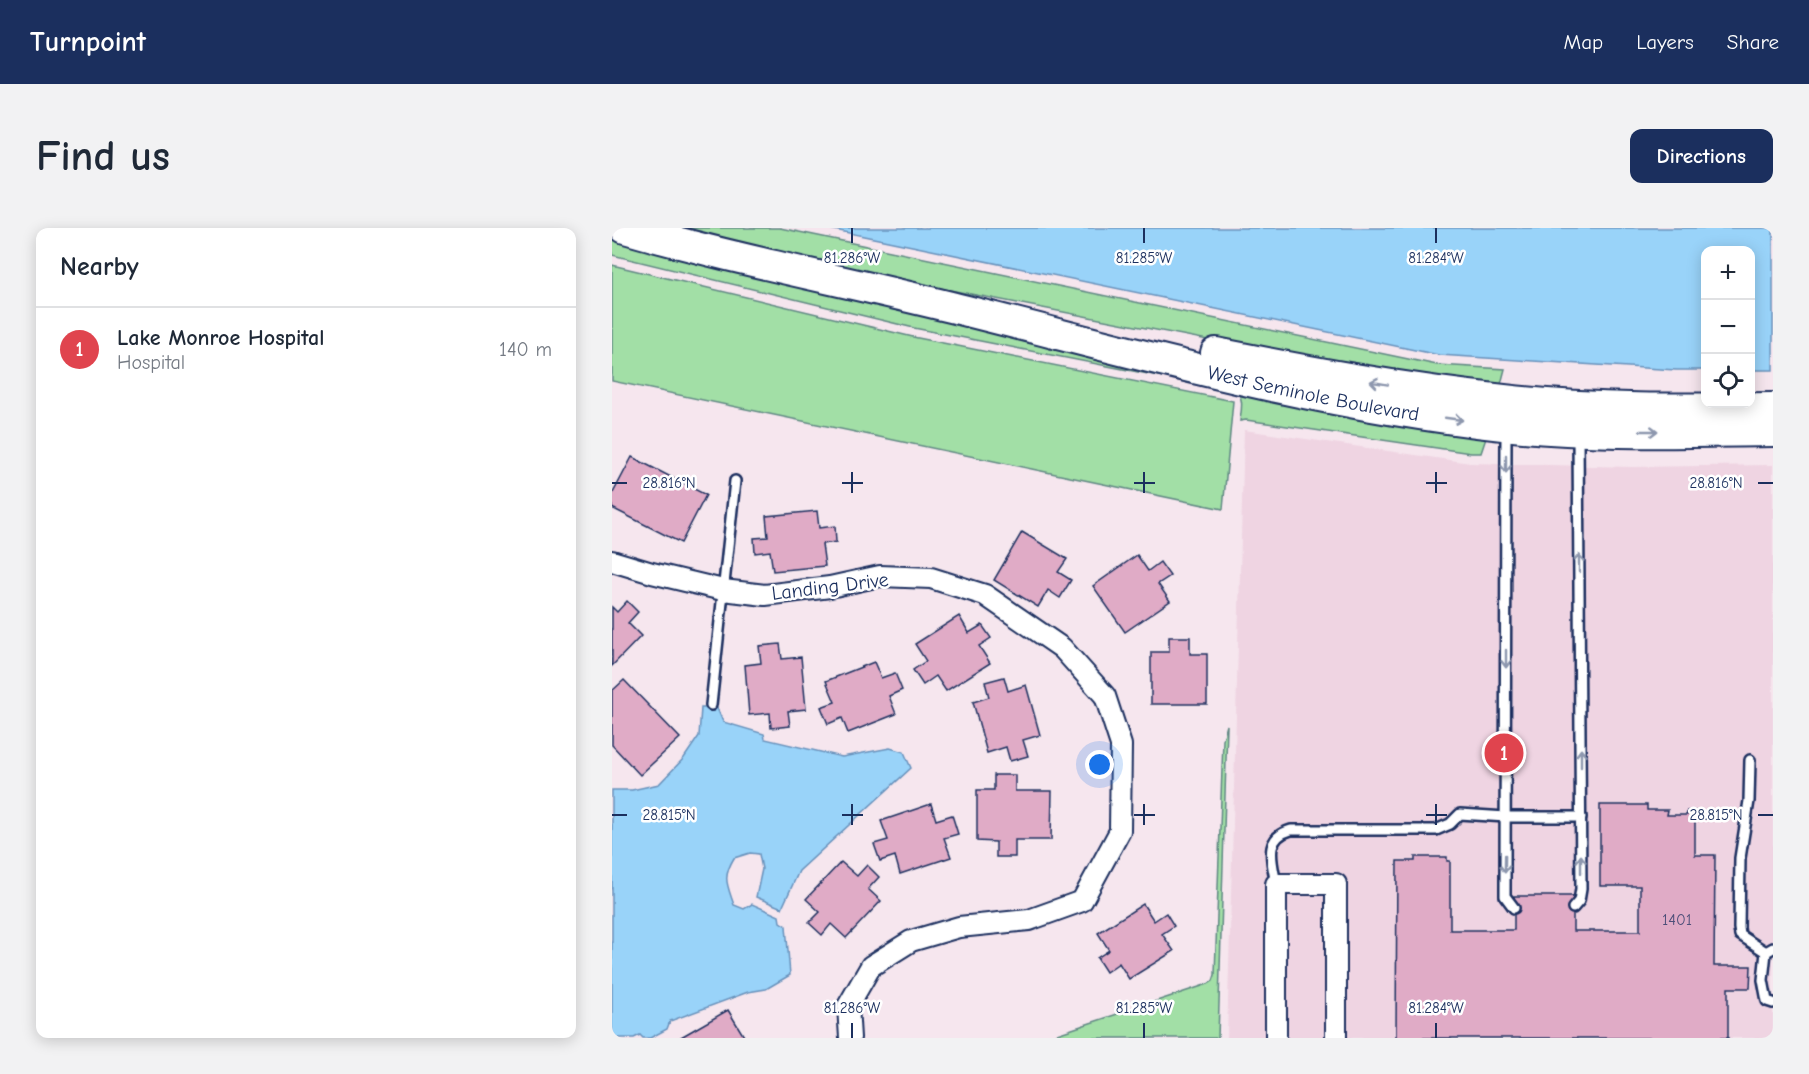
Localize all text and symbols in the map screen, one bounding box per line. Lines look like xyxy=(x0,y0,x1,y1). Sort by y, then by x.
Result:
text: Turnpoint xyxy=(30,26,146,58)
text: Map xyxy=(1564,30,1603,54)
text: Layers xyxy=(1636,30,1694,54)
text: Share xyxy=(1727,30,1779,54)
button: Directions xyxy=(1630,129,1773,183)
text: Find us xyxy=(36,132,170,181)
map controls xyxy=(1701,246,1755,408)
button: + xyxy=(1701,246,1755,300)
text: 81.286°W xyxy=(824,249,880,267)
text: 81.285°W xyxy=(1116,249,1172,267)
text: 81.284°W xyxy=(1408,249,1464,267)
text: Nearby xyxy=(60,252,139,282)
button: − xyxy=(1701,300,1755,354)
text: Lake Monroe Hospital xyxy=(117,325,324,351)
text: 1 xyxy=(76,338,83,361)
text: 140 m xyxy=(499,338,552,361)
text: Hospital xyxy=(117,351,185,374)
button: locate xyxy=(1701,354,1755,408)
street label: West Seminole Boulevard xyxy=(1205,361,1421,426)
one-way arrow xyxy=(1369,377,1389,388)
one-way arrow xyxy=(1444,414,1464,425)
one-way arrow xyxy=(1638,425,1658,437)
one-way arrow xyxy=(1500,453,1512,473)
text: 28.816°N xyxy=(642,474,696,492)
text: 28.816°N xyxy=(1689,474,1743,492)
one-way arrow xyxy=(1573,554,1585,574)
street label: Landing Drive xyxy=(770,568,890,605)
one-way arrow xyxy=(1500,648,1512,668)
pin: 1 xyxy=(1484,730,1524,776)
one-way arrow xyxy=(1575,749,1587,769)
your location xyxy=(1085,750,1114,779)
text: 28.815°N xyxy=(642,806,696,824)
text: 28.815°N xyxy=(1689,806,1743,824)
one-way arrow xyxy=(1499,854,1511,874)
one-way arrow xyxy=(1575,854,1587,874)
house number: 1401 xyxy=(1662,911,1692,929)
text: 81.286°W xyxy=(824,999,880,1017)
text: 81.285°W xyxy=(1116,999,1172,1017)
text: 81.284°W xyxy=(1408,999,1464,1017)

